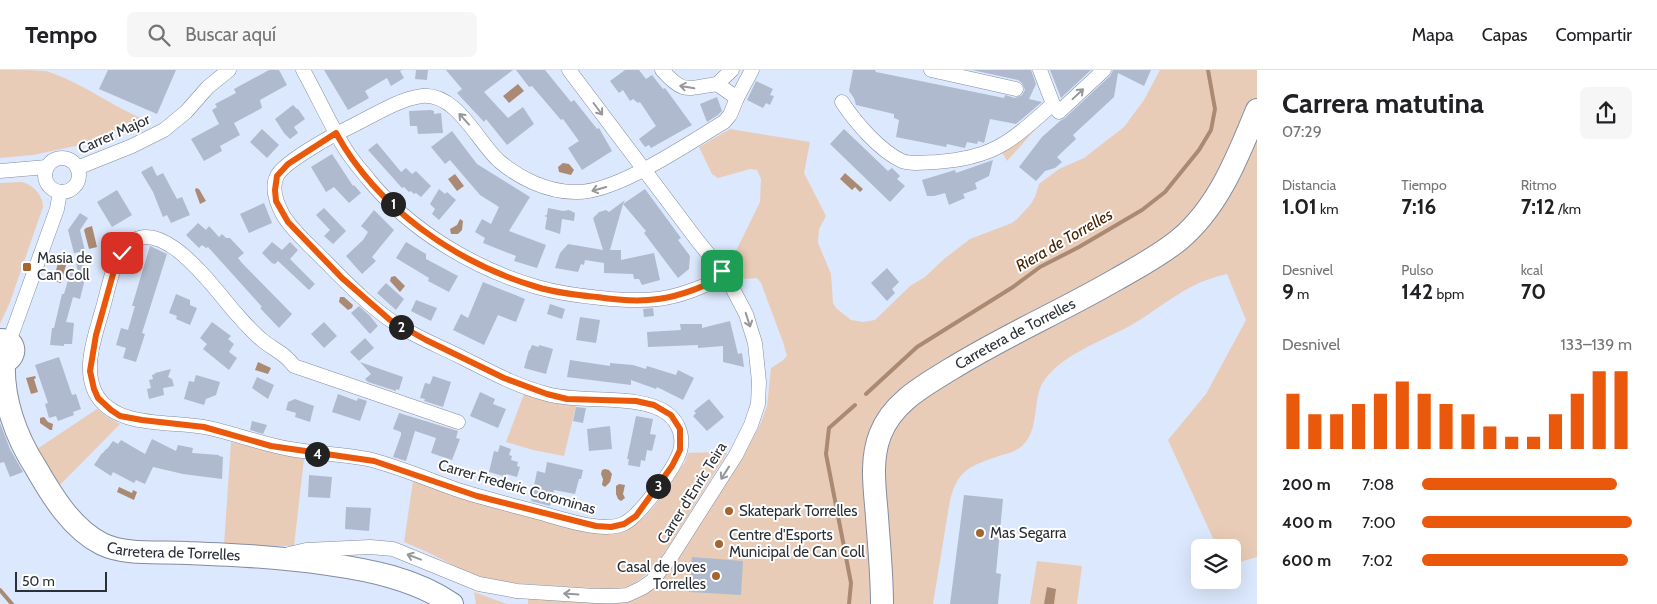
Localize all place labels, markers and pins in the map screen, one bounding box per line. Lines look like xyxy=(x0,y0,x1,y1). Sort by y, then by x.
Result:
pin: 1 xyxy=(380,192,406,216)
pin xyxy=(101,232,143,274)
place label: Masia de Can Coll xyxy=(37,249,93,284)
pin xyxy=(701,250,743,292)
marker: Masia de Can Coll xyxy=(21,261,33,273)
pin: 2 xyxy=(388,314,414,340)
pin: 4 xyxy=(304,442,330,466)
pin: 3 xyxy=(646,474,670,498)
place label: Skatepark Torrelles xyxy=(739,502,857,520)
marker: Skatepark Torrelles xyxy=(723,505,735,517)
place label: Mas Segarra xyxy=(990,524,1067,542)
place label: Centre d'Esports Municipal de Can Coll xyxy=(729,526,865,561)
marker: Mas Segarra xyxy=(974,527,986,539)
marker: Centre d'Esports Municipal de Can Coll xyxy=(713,538,725,550)
place label: Casal de Joves Torrelles xyxy=(617,558,706,593)
marker: Casal de Joves Torrelles xyxy=(710,570,722,582)

